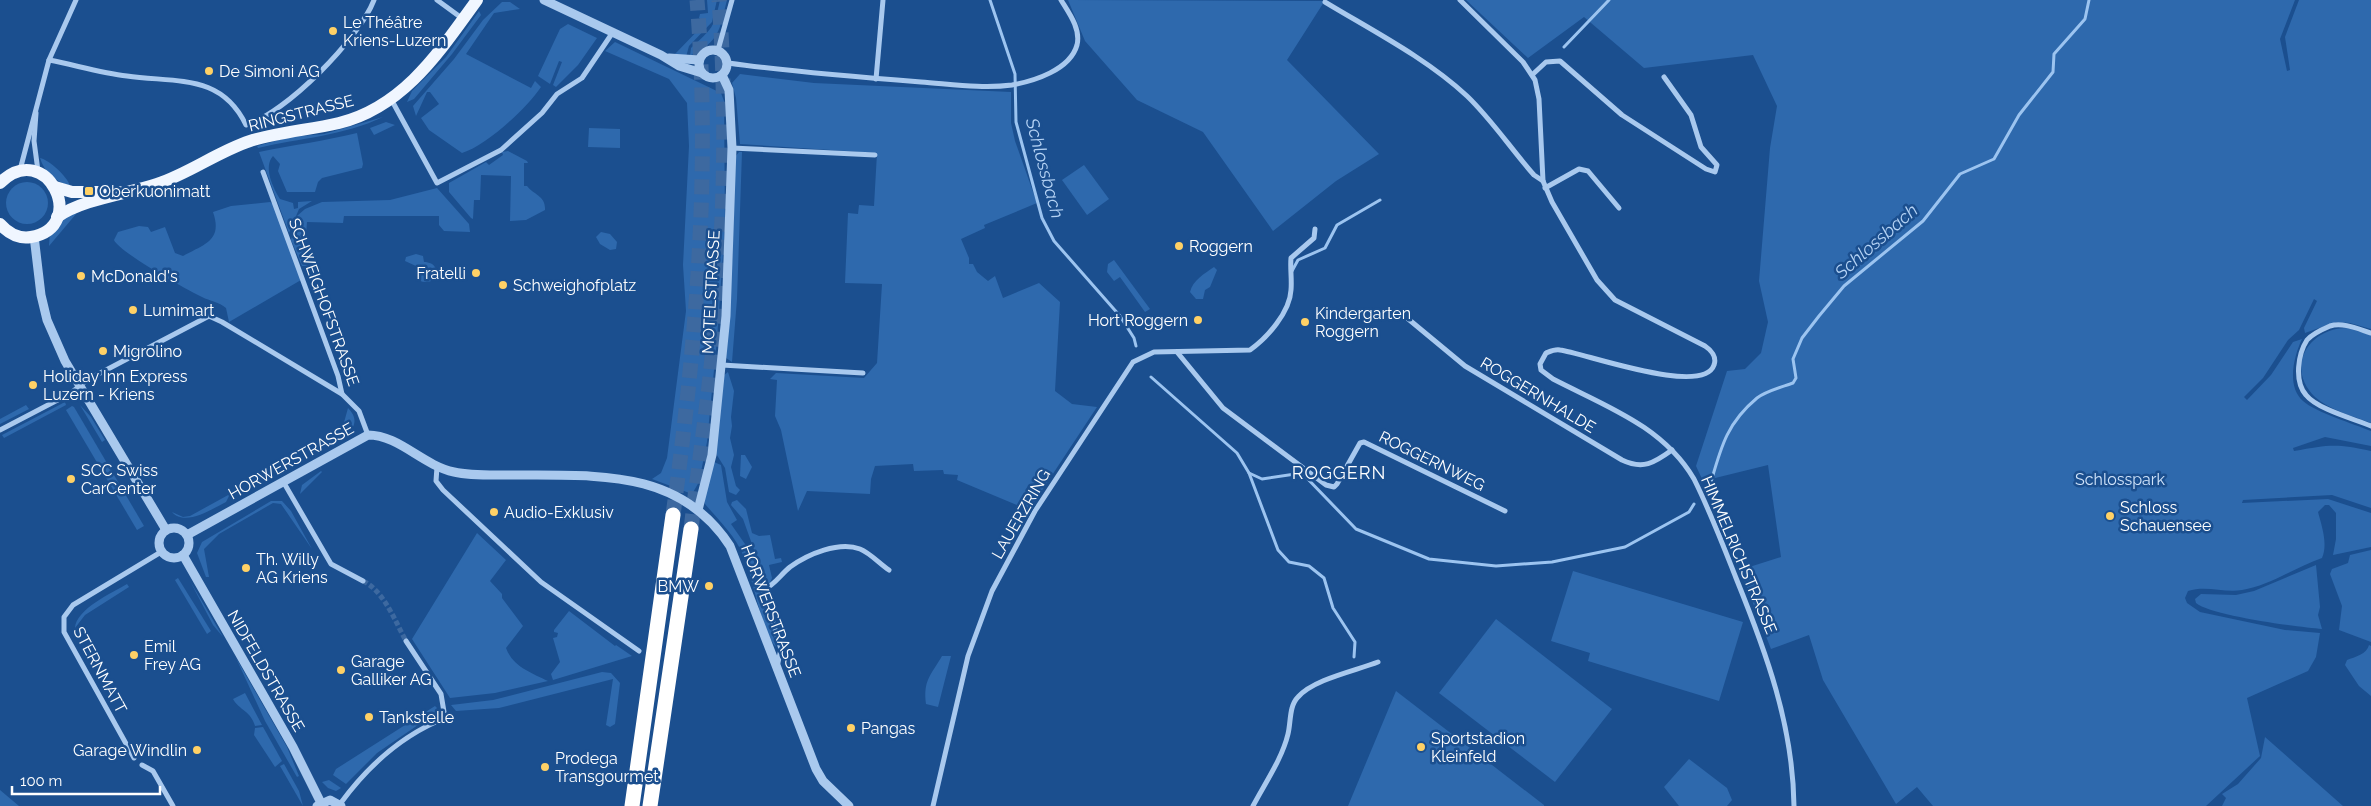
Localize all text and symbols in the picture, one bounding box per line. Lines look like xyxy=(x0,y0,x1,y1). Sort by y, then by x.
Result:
place label: Le Théâtre Kriens-Luzern xyxy=(343,13,446,50)
marker: Le Théâtre Kriens-Luzern xyxy=(327,25,339,37)
place label: De Simoni AG xyxy=(219,62,320,81)
marker: De Simoni AG xyxy=(203,65,215,77)
street label: RINGSTRASSE xyxy=(246,91,356,135)
water label: Schlossbach xyxy=(1021,115,1068,220)
place label: Oberkuonimatt xyxy=(99,182,211,201)
marker: Oberkuonimatt xyxy=(83,185,95,197)
water label: Schlossbach xyxy=(1830,199,1922,283)
street label: SCHWEIGHOFSTRASSE xyxy=(285,216,363,389)
street label: MOTELSTRASSE xyxy=(698,229,724,354)
place label: Roggern xyxy=(1189,237,1253,256)
marker: Roggern xyxy=(1173,240,1185,252)
place label: Fratelli xyxy=(416,264,466,283)
place label: McDonald's xyxy=(91,267,178,286)
marker: Fratelli xyxy=(470,267,482,279)
marker: McDonald's xyxy=(75,270,87,282)
place label: Schweighofplatz xyxy=(513,276,636,295)
marker: Schweighofplatz xyxy=(497,279,509,291)
place label: Lumimart xyxy=(143,301,215,320)
marker: Lumimart xyxy=(127,304,139,316)
place label: Kindergarten Roggern xyxy=(1315,304,1411,341)
place label: Hort Roggern xyxy=(1088,311,1188,330)
marker: Hort Roggern xyxy=(1192,314,1204,326)
marker: Kindergarten Roggern xyxy=(1299,316,1311,328)
place label: Migrolino xyxy=(113,342,182,361)
marker: Migrolino xyxy=(97,345,109,357)
street label: ROGGERNHALDE xyxy=(1477,353,1599,437)
place label: Holiday Inn Express Luzern - Kriens xyxy=(43,367,188,404)
marker: Holiday Inn Express Luzern - Kriens xyxy=(27,379,39,391)
street label: HORWERSTRASSE xyxy=(225,418,357,503)
street label: ROGGERNWEG xyxy=(1376,427,1488,495)
place label: SCC Swiss CarCenter xyxy=(81,461,158,498)
district label: ROGGERN xyxy=(1292,462,1386,483)
street label: LAUERZRING xyxy=(988,466,1054,562)
park label: Schlosspark xyxy=(2075,470,2165,489)
marker: SCC Swiss CarCenter xyxy=(65,473,77,485)
street label: HIMMELRICHSTRASSE xyxy=(1697,473,1781,637)
place label: Schloss Schauensee xyxy=(2120,498,2211,535)
place label: Audio-Exklusiv xyxy=(504,503,614,522)
marker: Audio-Exklusiv xyxy=(488,506,500,518)
marker: Schloss Schauensee xyxy=(2104,510,2116,522)
street label: HORWERSTRASSE xyxy=(737,542,805,680)
place label: Th. Willy AG Kriens xyxy=(256,550,328,587)
marker: Th. Willy AG Kriens xyxy=(240,562,252,574)
place label: BMW xyxy=(658,577,699,596)
marker: BMW xyxy=(703,580,715,592)
street label: NIDFELDSTRASSE xyxy=(223,607,309,735)
street label: STERNMATT xyxy=(69,623,131,717)
place label: Emil Frey AG xyxy=(144,637,201,674)
marker: Emil Frey AG xyxy=(128,649,140,661)
place label: Garage Galliker AG xyxy=(351,652,432,689)
marker: Garage Galliker AG xyxy=(335,664,347,676)
place label: Tankstelle xyxy=(379,708,454,727)
marker: Tankstelle xyxy=(363,711,375,723)
place label: Pangas xyxy=(861,719,916,738)
marker: Pangas xyxy=(845,722,857,734)
place label: Sportstadion Kleinfeld xyxy=(1431,729,1525,766)
place label: Garage Windlin xyxy=(73,741,187,760)
marker: Sportstadion Kleinfeld xyxy=(1415,741,1427,753)
marker: Garage Windlin xyxy=(191,744,203,756)
place label: Prodega Transgourmet xyxy=(555,749,659,786)
marker: Prodega Transgourmet xyxy=(539,761,551,773)
scale bar xyxy=(12,764,160,796)
text: 100 m xyxy=(20,772,62,790)

